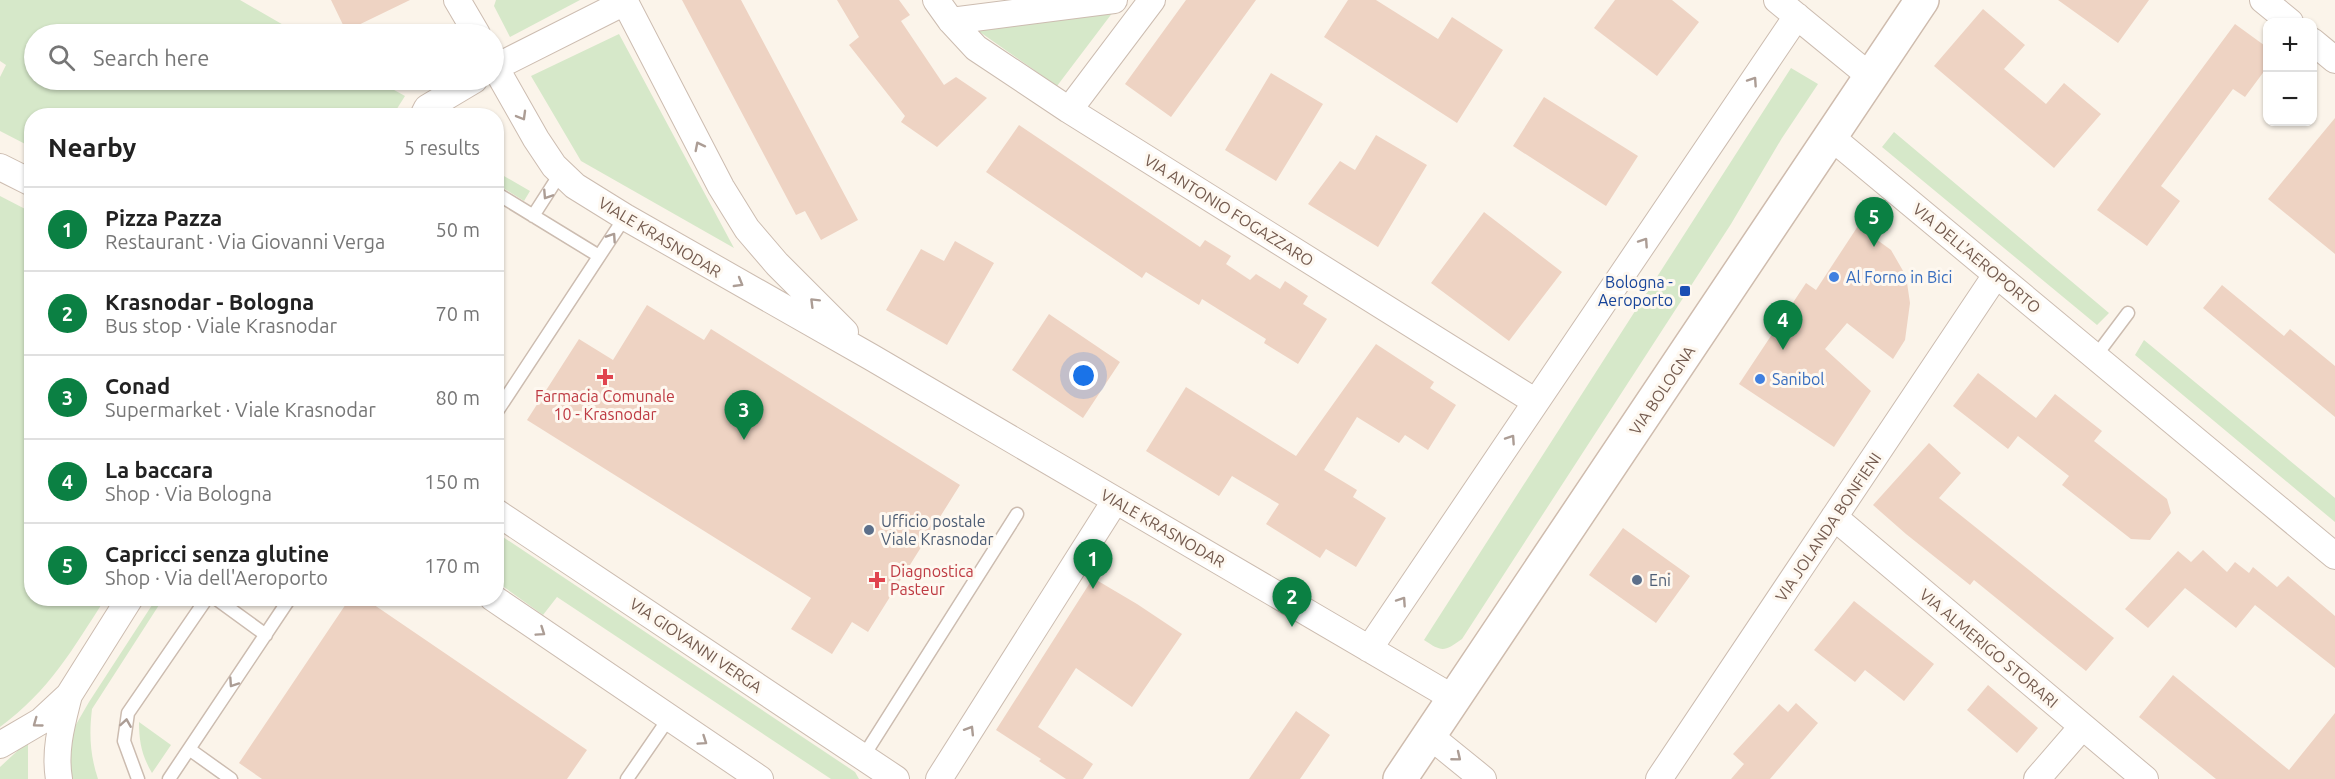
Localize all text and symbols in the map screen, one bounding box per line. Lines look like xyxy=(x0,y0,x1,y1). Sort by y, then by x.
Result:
map controls xyxy=(2263,18,2317,126)
button: + xyxy=(2263,18,2317,72)
search box xyxy=(24,24,504,90)
icon: search xyxy=(45,41,78,74)
text: Search here xyxy=(93,45,209,70)
button: − xyxy=(2263,72,2317,126)
one-way arrow xyxy=(1746,77,1757,88)
one-way arrow xyxy=(515,110,526,120)
text: Nearby xyxy=(48,133,136,162)
text: 5 results xyxy=(404,136,480,159)
one-way arrow xyxy=(695,141,706,152)
street label: VIA ANTONIO FOGAZZARO xyxy=(1141,150,1317,270)
one-way arrow xyxy=(542,189,554,199)
street label: VIALE KRASNODAR xyxy=(595,193,725,281)
pin: 5 xyxy=(1854,198,1894,247)
street label: VIA DELL'AEROPORTO xyxy=(1910,199,2044,317)
text: Pizza Pazza xyxy=(105,205,222,230)
text: 1 xyxy=(62,218,73,241)
text: 50 m xyxy=(436,218,480,241)
text: Restaurant · Via Giovanni Verga xyxy=(105,230,385,253)
one-way arrow xyxy=(605,232,616,243)
one-way arrow xyxy=(1637,238,1648,249)
place label: Al Forno in Bici xyxy=(1846,268,1952,286)
marker: Al Forno in Bici xyxy=(1827,270,1841,284)
place label: Bologna - Aeroporto xyxy=(1598,273,1673,309)
one-way arrow xyxy=(732,276,743,288)
marker: Bologna - Aeroporto xyxy=(1678,284,1692,298)
text: Krasnodar - Bologna xyxy=(105,289,314,314)
one-way arrow xyxy=(810,299,821,310)
pin: 4 xyxy=(1764,300,1802,350)
text: 2 xyxy=(62,302,73,325)
text: 70 m xyxy=(436,302,480,325)
text: Bus stop · Viale Krasnodar xyxy=(105,314,337,337)
street label: VIA BOLOGNA xyxy=(1626,342,1699,438)
your location xyxy=(1069,361,1098,390)
marker: Farmacia Comunale 10 - Krasnodar xyxy=(598,370,612,384)
place label: Sanibol xyxy=(1772,370,1825,388)
marker: Sanibol xyxy=(1753,372,1767,386)
text: Conad xyxy=(105,373,170,398)
text: 3 xyxy=(62,386,73,409)
text: 80 m xyxy=(436,386,480,409)
place label: Farmacia Comunale 10 - Krasnodar xyxy=(535,387,675,423)
pin: 3 xyxy=(724,390,764,440)
text: Supermarket · Viale Krasnodar xyxy=(105,398,376,421)
one-way arrow xyxy=(1504,435,1515,446)
street label: VIA JOLANDA BONFIENI xyxy=(1772,449,1884,605)
text: La baccara xyxy=(105,457,213,482)
text: 4 xyxy=(62,470,73,493)
text: 150 m xyxy=(424,470,480,493)
text: Shop · Via Bologna xyxy=(105,482,272,505)
street label: VIALE KRASNODAR xyxy=(1098,485,1228,571)
place label: Ufficio postale Viale Krasnodar xyxy=(881,512,994,548)
marker: Ufficio postale Viale Krasnodar xyxy=(862,523,876,537)
pin: 1 xyxy=(1074,540,1112,589)
text: Capricci senza glutine xyxy=(105,541,329,566)
text: 5 xyxy=(62,554,73,577)
text: 170 m xyxy=(424,554,480,577)
place label: Diagnostica Pasteur xyxy=(890,562,974,598)
text: Shop · Via dell'Aeroporto xyxy=(105,566,328,589)
marker: Diagnostica Pasteur xyxy=(868,571,886,589)
place label: Eni xyxy=(1649,571,1671,589)
marker: Eni xyxy=(1630,573,1644,587)
pin: 2 xyxy=(1272,578,1312,627)
street label: VIA ALMERIGO STORARI xyxy=(1916,585,2062,711)
street label: VIA GIOVANNI VERGA xyxy=(626,594,766,696)
one-way arrow xyxy=(1395,596,1406,607)
one-way arrow xyxy=(534,625,545,636)
one-way arrow xyxy=(229,677,240,688)
one-way arrow xyxy=(32,716,43,727)
one-way arrow xyxy=(120,719,132,728)
one-way arrow xyxy=(963,725,974,736)
one-way arrow xyxy=(696,733,707,744)
one-way arrow xyxy=(1450,750,1461,761)

